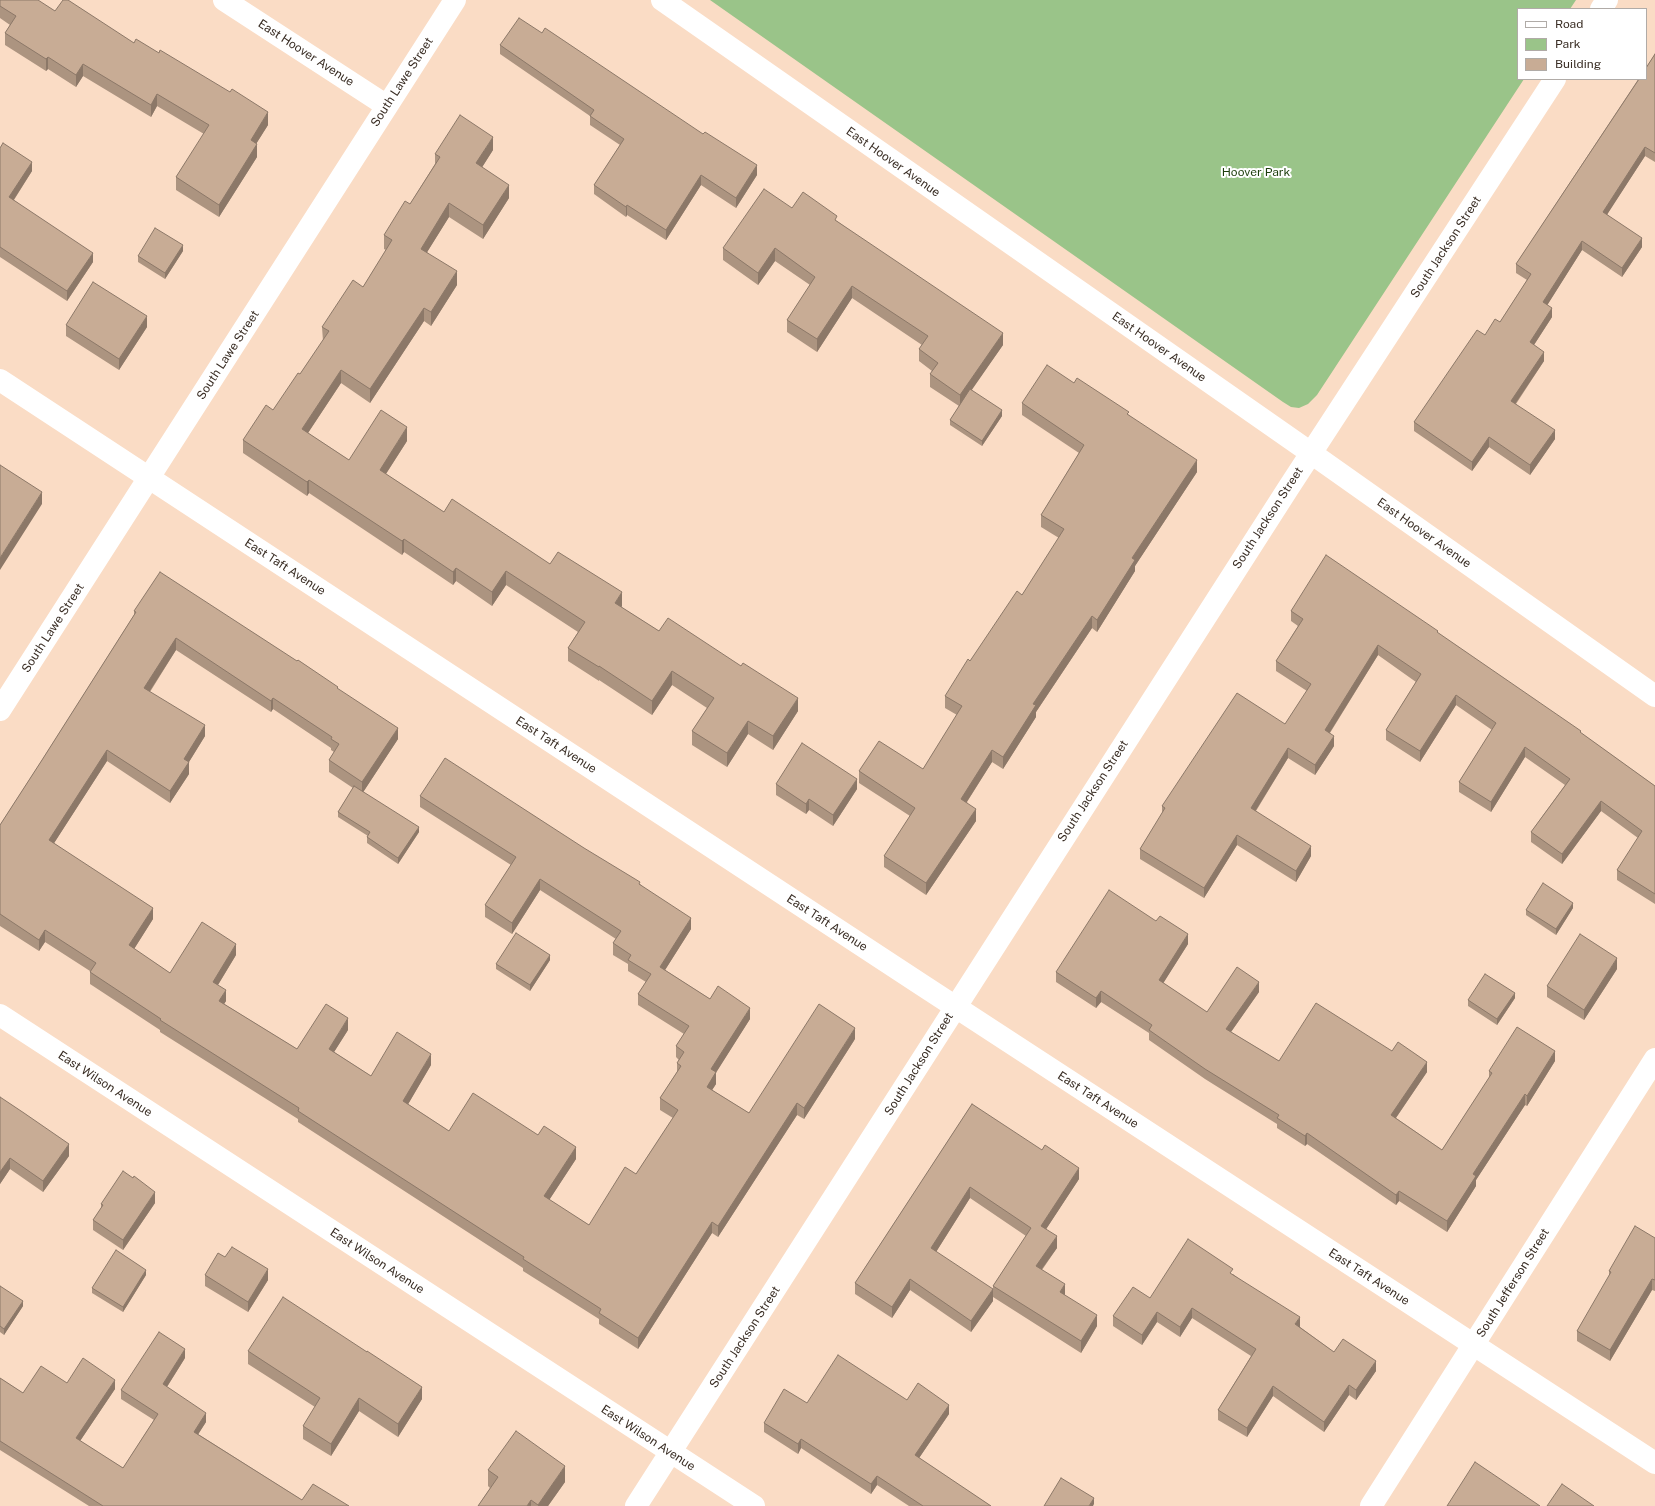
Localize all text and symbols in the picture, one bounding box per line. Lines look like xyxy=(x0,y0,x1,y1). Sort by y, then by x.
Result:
legend xyxy=(1517,8,1647,80)
street label: East Hoover Avenue xyxy=(255,17,357,89)
text: Road xyxy=(1555,17,1583,31)
street label: South Lawe Street xyxy=(368,35,436,129)
text: Park xyxy=(1555,37,1581,51)
text: Building xyxy=(1555,57,1601,71)
street label: East Hoover Avenue xyxy=(843,124,943,200)
park label: Hoover Park xyxy=(1222,165,1290,179)
street label: South Jackson Street xyxy=(1408,193,1484,301)
street label: South Lawe Street xyxy=(194,308,262,402)
street label: East Hoover Avenue xyxy=(1109,309,1209,385)
street label: South Jackson Street xyxy=(1230,464,1306,572)
street label: East Hoover Avenue xyxy=(1374,495,1474,571)
street label: East Taft Avenue xyxy=(242,536,328,598)
street label: South Lawe Street xyxy=(19,581,87,675)
street label: East Taft Avenue xyxy=(513,714,599,776)
street label: South Jackson Street xyxy=(1055,737,1131,845)
street label: East Taft Avenue xyxy=(784,892,870,954)
street label: South Jackson Street xyxy=(882,1010,956,1118)
street label: East Wilson Avenue xyxy=(55,1048,155,1120)
street label: East Taft Avenue xyxy=(1055,1069,1141,1131)
street label: East Wilson Avenue xyxy=(327,1225,427,1297)
street label: South Jefferson Street xyxy=(1474,1226,1552,1340)
street label: East Taft Avenue xyxy=(1326,1246,1412,1308)
street label: South Jackson Street xyxy=(707,1283,783,1391)
street label: East Wilson Avenue xyxy=(598,1402,698,1474)

